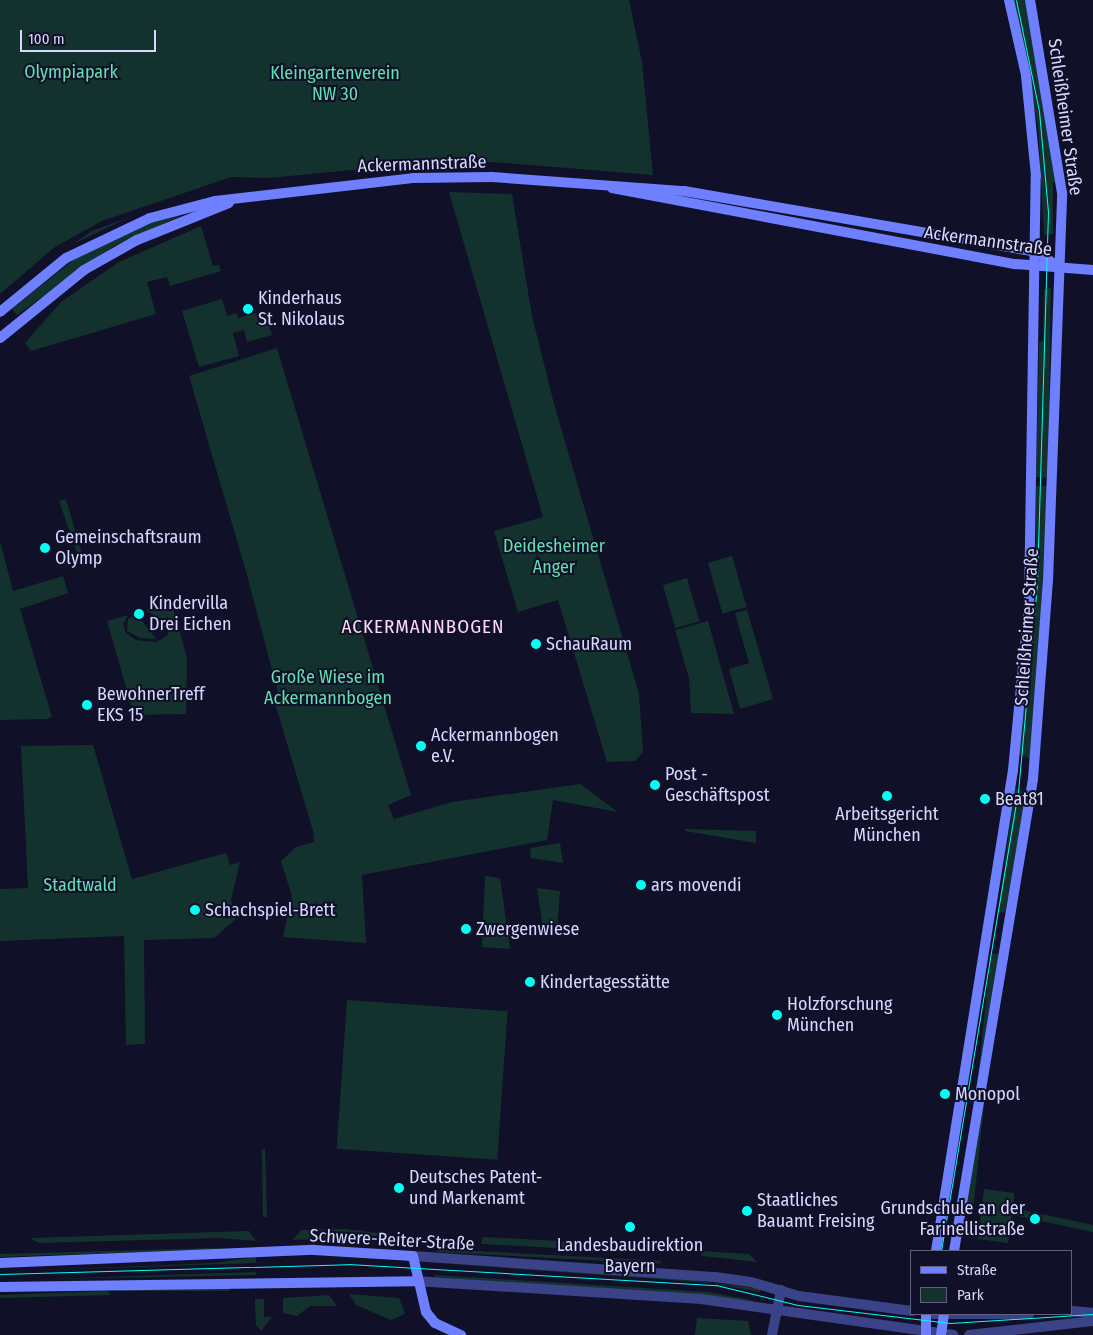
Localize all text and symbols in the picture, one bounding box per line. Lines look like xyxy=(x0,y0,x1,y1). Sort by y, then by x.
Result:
scale bar xyxy=(22,20,159,52)
text: 100 m xyxy=(28,30,65,48)
street label: Schleißheimer Straße xyxy=(1043,37,1087,197)
park label: Olympiapark xyxy=(24,61,118,83)
park label: Kleingartenverein NW 30 xyxy=(270,63,400,106)
street label: Ackermannstraße xyxy=(357,151,487,177)
street label: Ackermannstraße xyxy=(923,221,1053,261)
place label: Kinderhaus St. Nikolaus xyxy=(258,288,345,330)
marker: Kinderhaus St. Nikolaus xyxy=(242,303,254,315)
place label: Gemeinschaftsraum Olymp xyxy=(55,527,202,570)
park label: Deidesheimer Anger xyxy=(503,536,605,578)
marker: Gemeinschaftsraum Olymp xyxy=(39,542,51,554)
street label: Schleißheimer Straße xyxy=(1011,547,1043,707)
place label: Kindervilla Drei Eichen xyxy=(149,593,231,636)
marker: Kindervilla Drei Eichen xyxy=(133,608,145,620)
district label: ACKERMANNBOGEN xyxy=(340,616,506,638)
place label: SchauRaum xyxy=(546,633,632,655)
marker: SchauRaum xyxy=(530,638,542,650)
park label: Große Wiese im Ackermannbogen xyxy=(264,667,392,710)
place label: BewohnerTreff EKS 15 xyxy=(97,684,205,726)
marker: BewohnerTreff EKS 15 xyxy=(81,699,93,711)
place label: Ackermannbogen e.V. xyxy=(431,725,559,768)
marker: Ackermannbogen e.V. xyxy=(415,740,427,752)
place label: Post - Geschäftspost xyxy=(665,764,770,806)
marker: Post - Geschäftspost xyxy=(649,779,661,791)
place label: Beat81 xyxy=(995,788,1044,810)
marker: Arbeitsgericht München xyxy=(881,790,893,802)
marker: Beat81 xyxy=(979,793,991,805)
place label: Arbeitsgericht München xyxy=(835,804,939,846)
park label: Stadtwald xyxy=(43,874,117,896)
place label: ars movendi xyxy=(651,874,742,896)
marker: ars movendi xyxy=(635,879,647,891)
place label: Schachspiel-Brett xyxy=(205,899,335,921)
marker: Schachspiel-Brett xyxy=(189,904,201,916)
place label: Zwergenwiese xyxy=(476,918,579,940)
marker: Zwergenwiese xyxy=(460,923,472,935)
place label: Kindertagesstätte xyxy=(540,971,670,993)
marker: Kindertagesstätte xyxy=(524,976,536,988)
place label: Holzforschung München xyxy=(787,994,892,1036)
marker: Holzforschung München xyxy=(771,1009,783,1021)
place label: Monopol xyxy=(955,1083,1020,1105)
marker: Monopol xyxy=(939,1088,951,1100)
place label: Deutsches Patent- und Markenamt xyxy=(409,1167,542,1210)
marker: Deutsches Patent- und Markenamt xyxy=(393,1182,405,1194)
place label: Staatliches Bauamt Freising xyxy=(757,1190,874,1232)
place label: Grundschule an der Farinellistraße xyxy=(880,1198,1025,1240)
marker: Staatliches Bauamt Freising xyxy=(741,1205,753,1217)
marker: Grundschule an der Farinellistraße xyxy=(1029,1213,1041,1225)
marker: Landesbaudirektion Bayern xyxy=(624,1221,636,1233)
street label: Schwere-Reiter-Straße xyxy=(309,1225,475,1255)
place label: Landesbaudirektion Bayern xyxy=(557,1235,703,1278)
legend xyxy=(910,1250,1073,1315)
text: Straße xyxy=(957,1261,997,1279)
text: Park xyxy=(957,1286,984,1304)

